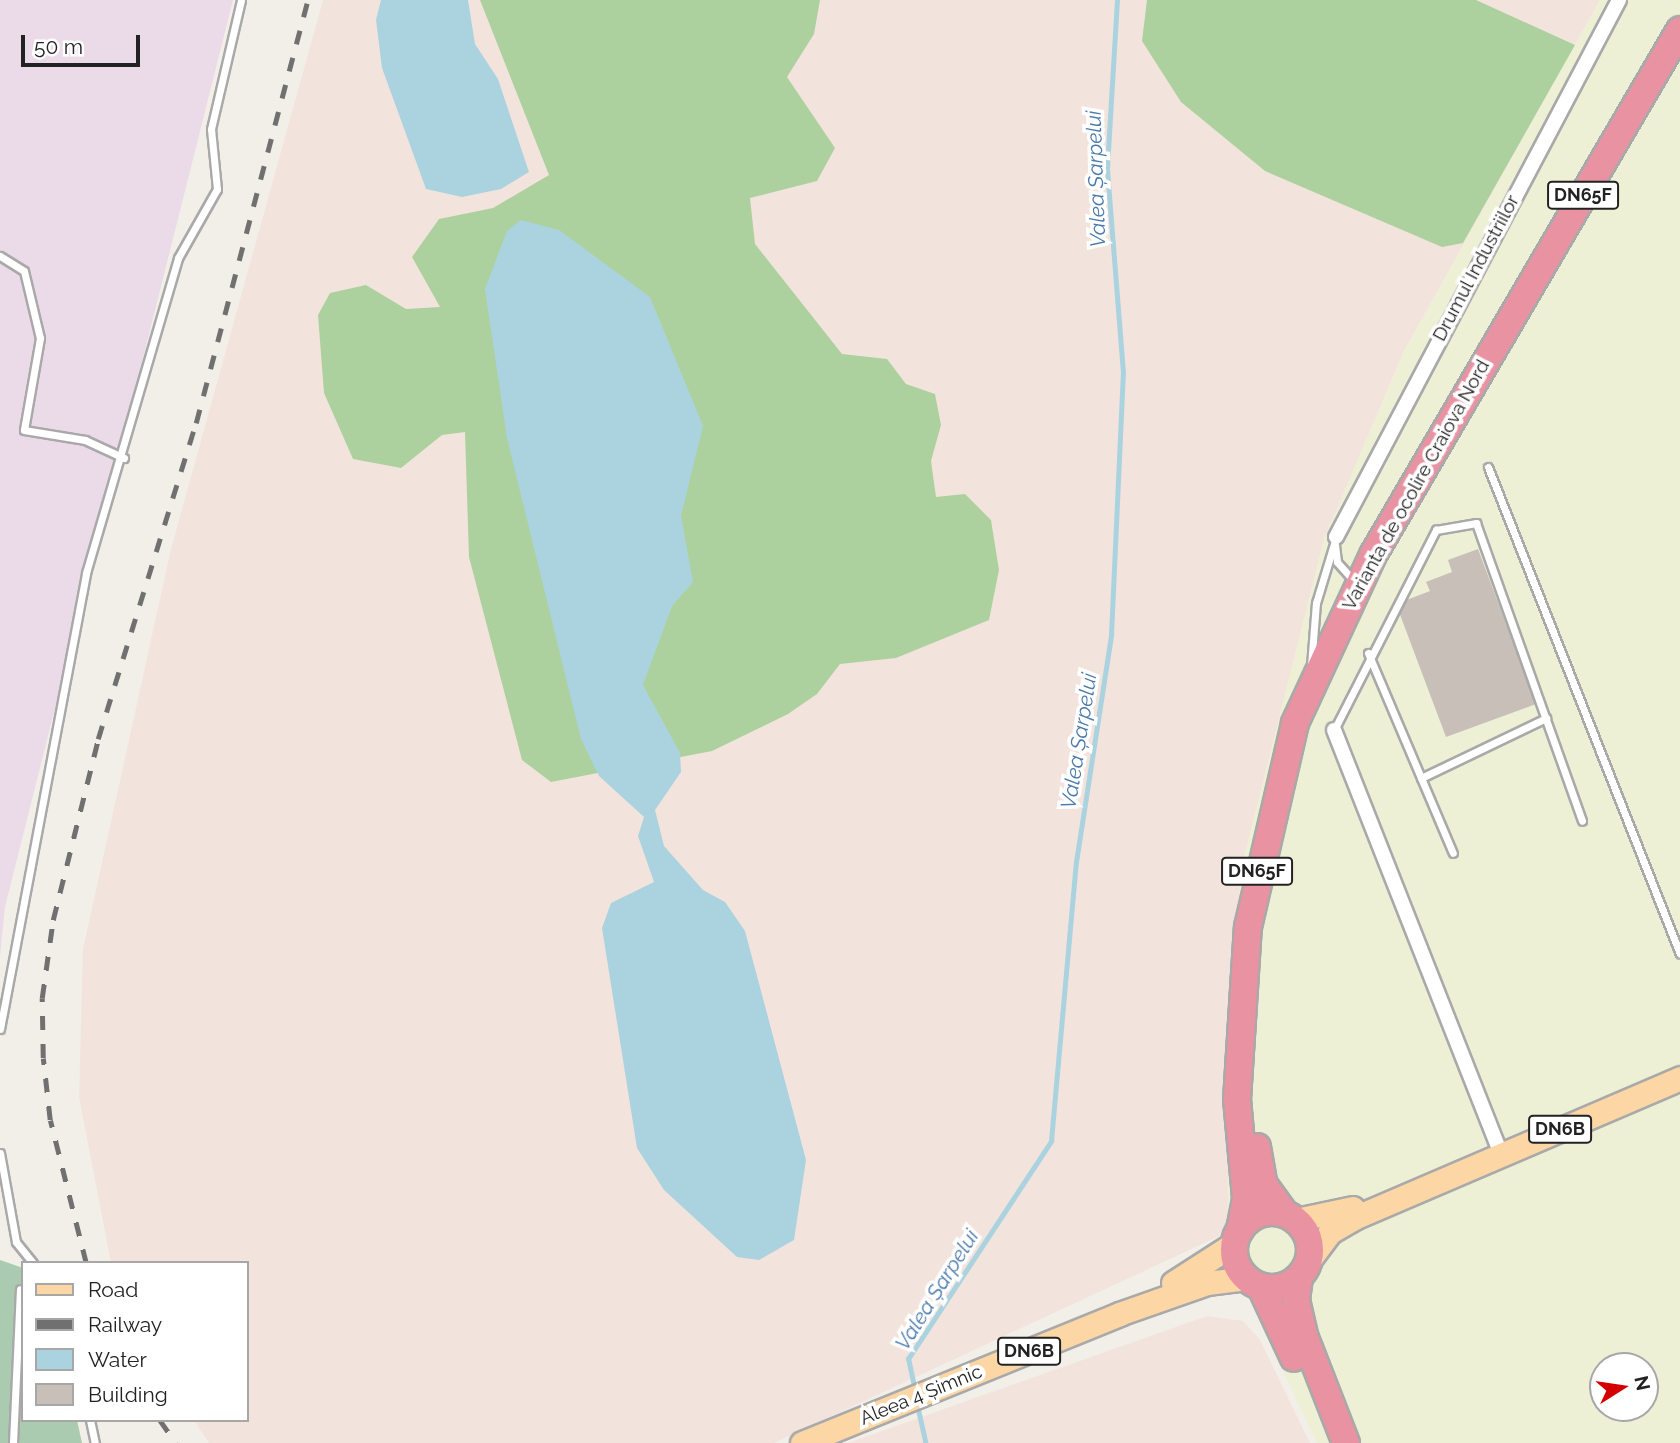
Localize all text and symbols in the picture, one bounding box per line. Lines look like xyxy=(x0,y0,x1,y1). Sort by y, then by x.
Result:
scale bar xyxy=(24,21,144,65)
text: 50 m xyxy=(34,34,83,59)
water label: Valea Șarpelui xyxy=(1081,110,1111,248)
road number: DN65F xyxy=(1546,180,1620,210)
street label: Drumul Industriilor xyxy=(1428,191,1524,345)
street label: Varianta de ocolire Craiova Nord xyxy=(1338,356,1494,614)
water label: Valea Șarpelui xyxy=(1056,671,1102,811)
road number: DN65F xyxy=(1220,856,1294,886)
road number: DN6B xyxy=(1527,1114,1593,1144)
water label: Valea Șarpelui xyxy=(890,1225,984,1355)
legend xyxy=(21,1261,248,1422)
text: Road xyxy=(88,1277,138,1302)
text: Railway xyxy=(88,1312,162,1337)
road number: DN6B xyxy=(996,1336,1062,1366)
text: Water xyxy=(88,1347,147,1372)
north arrow xyxy=(1589,1352,1659,1422)
street label: Aleea 4 Șimnic xyxy=(857,1360,985,1430)
text: N xyxy=(1630,1374,1655,1392)
text: Building xyxy=(88,1382,168,1407)

